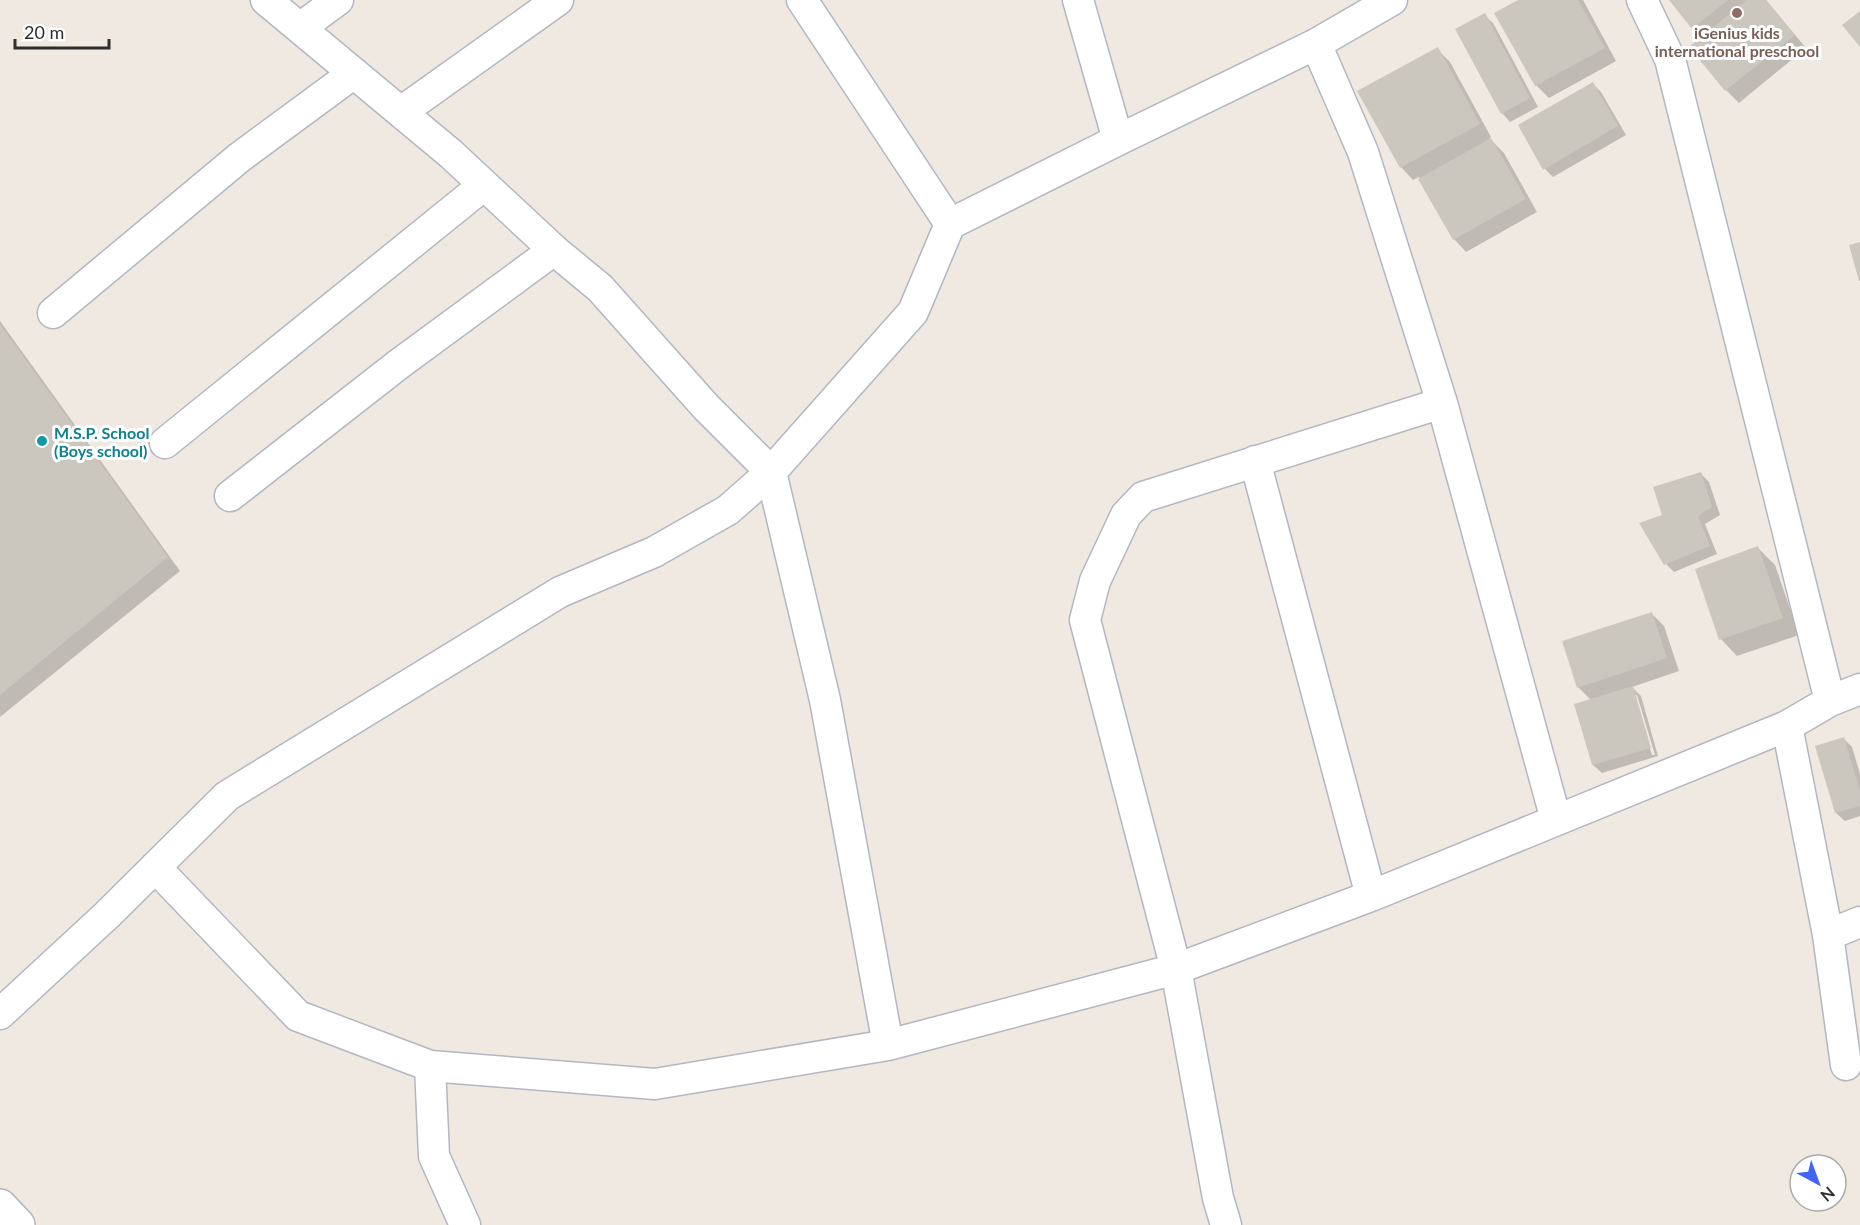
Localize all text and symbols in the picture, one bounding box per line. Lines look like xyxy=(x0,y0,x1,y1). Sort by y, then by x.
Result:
marker: iGenius kids international preschool xyxy=(1730,6,1744,20)
scale bar xyxy=(15,12,110,50)
text: 20 m xyxy=(24,21,64,43)
place label: iGenius kids international preschool xyxy=(1655,23,1819,60)
place label: M.S.P. School (Boys school) xyxy=(54,423,149,460)
marker: M.S.P. School (Boys school) xyxy=(35,434,49,448)
north arrow xyxy=(1788,1153,1848,1213)
text: N xyxy=(1817,1183,1839,1206)

